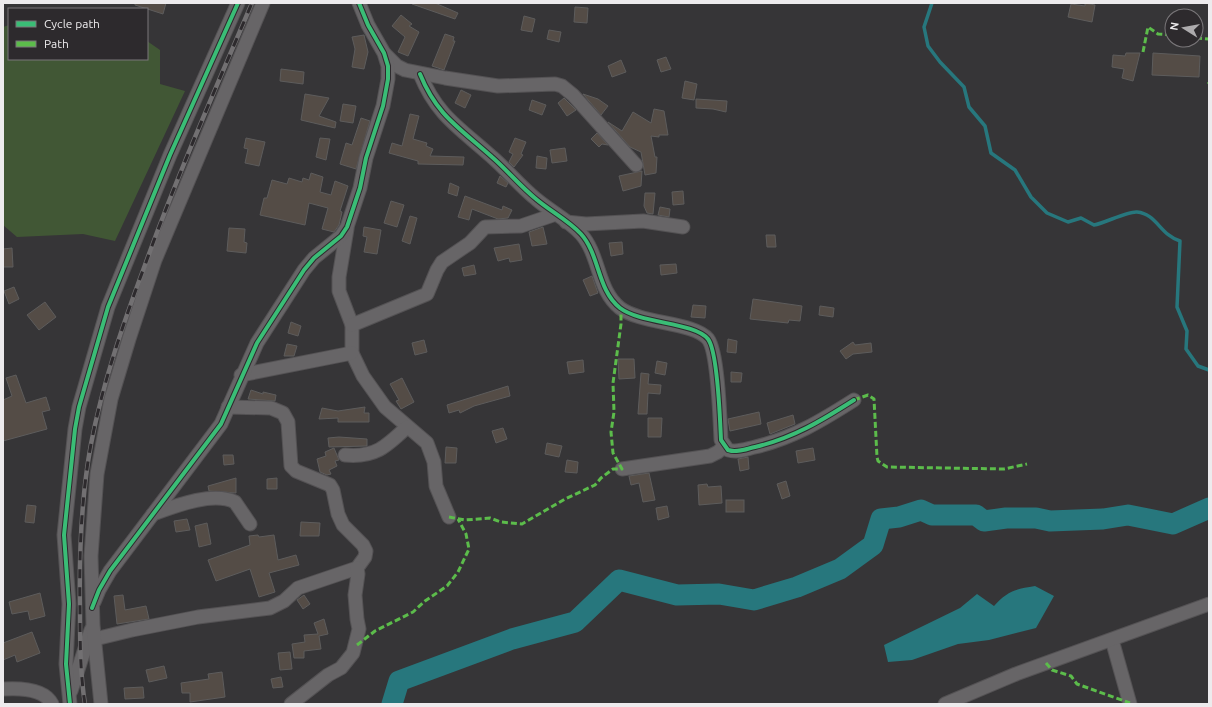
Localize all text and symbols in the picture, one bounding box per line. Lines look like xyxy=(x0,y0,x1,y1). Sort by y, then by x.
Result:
legend xyxy=(8,8,148,60)
north arrow xyxy=(1164,8,1204,48)
text: Cycle path xyxy=(44,17,100,30)
text: N xyxy=(1168,21,1181,31)
text: Path xyxy=(44,37,69,50)

